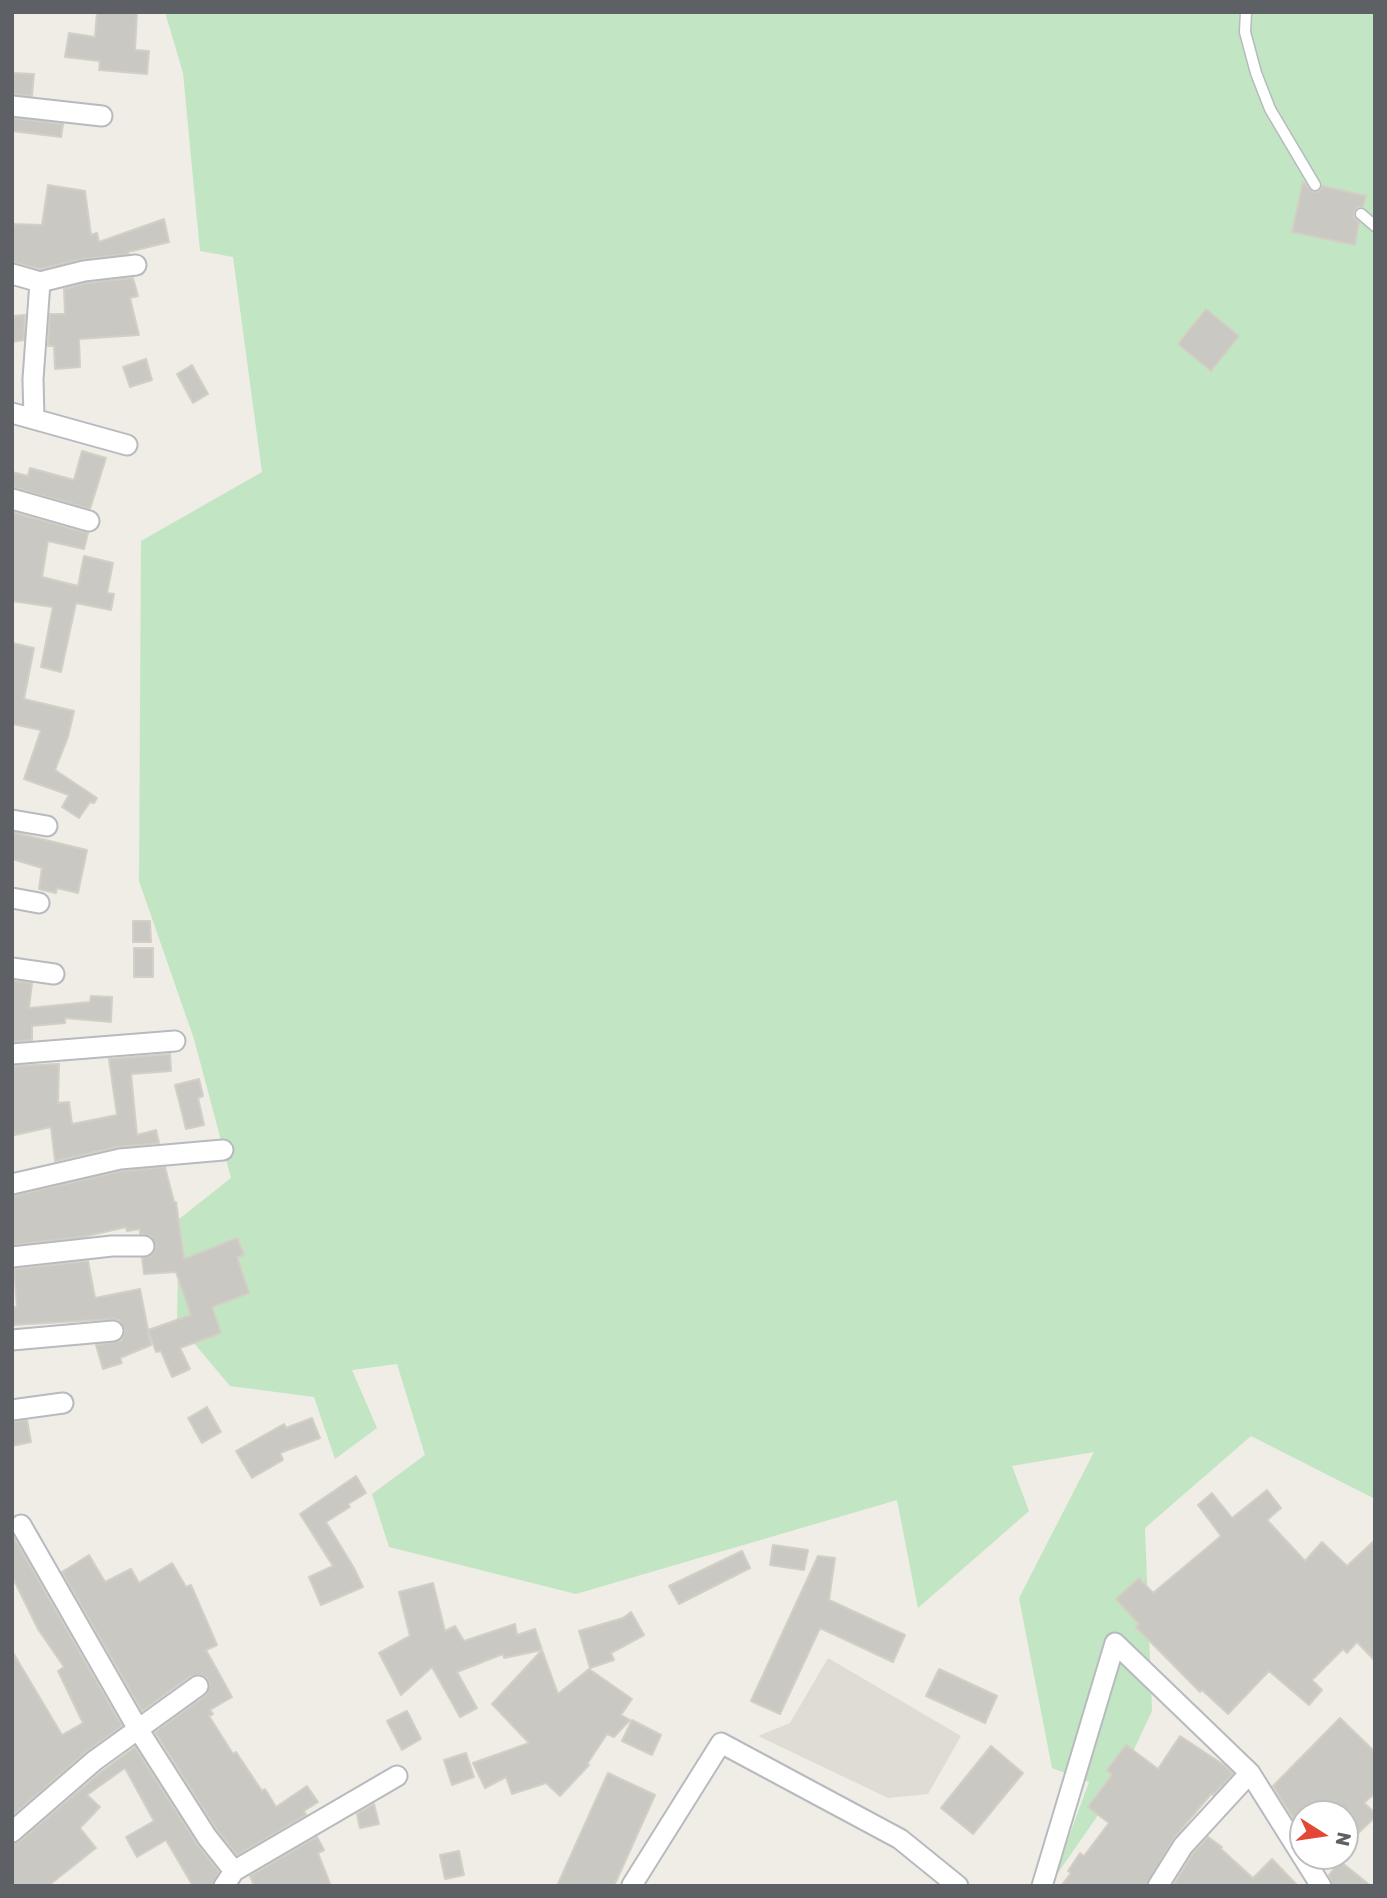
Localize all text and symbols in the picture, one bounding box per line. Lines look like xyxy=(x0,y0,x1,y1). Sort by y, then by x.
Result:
north arrow xyxy=(1289,1800,1359,1870)
text: N xyxy=(1330,1830,1356,1848)

